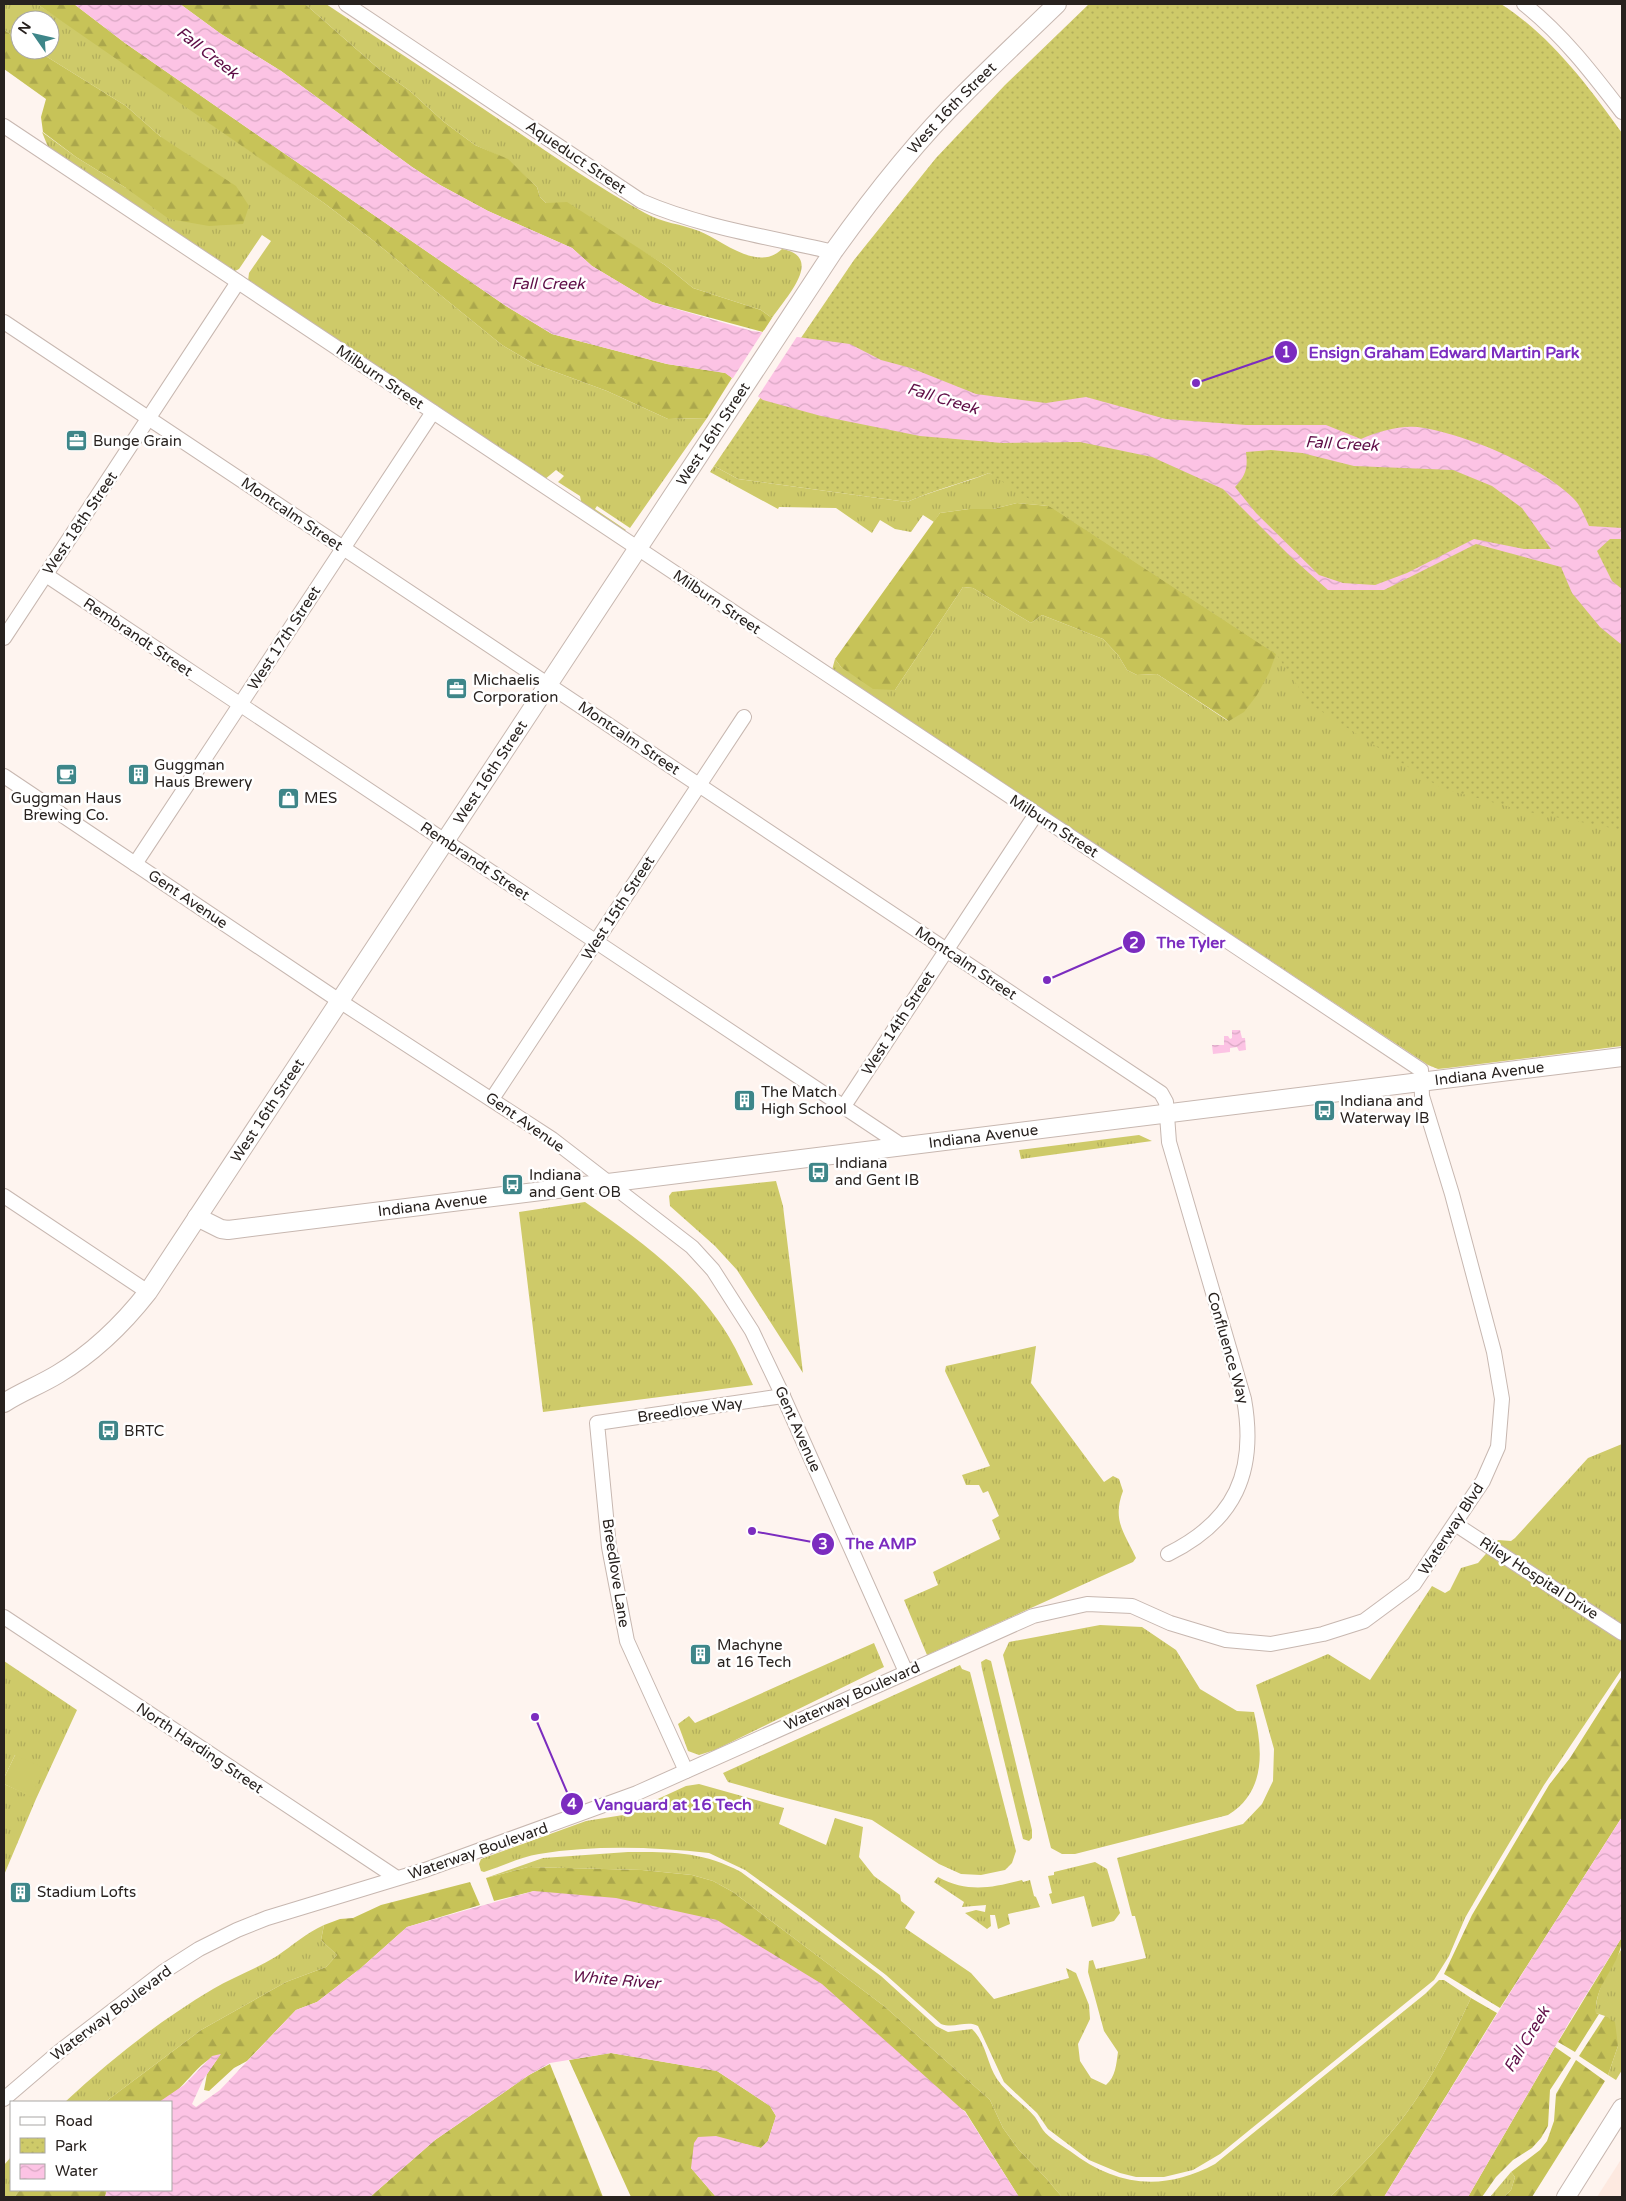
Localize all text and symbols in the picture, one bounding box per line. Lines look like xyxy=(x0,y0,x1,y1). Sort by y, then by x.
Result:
north arrow xyxy=(10,10,60,60)
text: N xyxy=(14,19,35,37)
water label: Fall Creek xyxy=(172,22,243,84)
street label: West 16th Street xyxy=(904,58,1000,158)
street label: Aqueduct Street xyxy=(522,117,630,197)
water label: Fall Creek xyxy=(511,274,586,294)
callout: Ensign Graham Edward Martin Park xyxy=(1273,336,1589,367)
street label: Milburn Street xyxy=(333,341,428,413)
text: 1 xyxy=(1281,343,1291,361)
text: Ensign Graham Edward Martin Park xyxy=(1309,343,1580,363)
street label: West 16th Street xyxy=(672,379,754,489)
water label: Fall Creek xyxy=(905,379,982,420)
office icon: Bunge Grain xyxy=(65,429,89,453)
place label: Bunge Grain xyxy=(93,432,182,450)
water label: Fall Creek xyxy=(1305,432,1380,456)
street label: West 18th Street xyxy=(39,468,121,578)
street label: Montcalm Street xyxy=(238,473,346,555)
street label: Milburn Street xyxy=(670,566,765,638)
street label: West 17th Street xyxy=(244,582,324,693)
street label: Rembrandt Street xyxy=(80,594,196,680)
place label: Michaelis Corporation xyxy=(473,671,558,706)
office icon: Michaelis Corporation xyxy=(445,677,469,701)
street label: Montcalm Street xyxy=(575,697,683,779)
street label: West 16th Street xyxy=(450,717,531,828)
place label: Guggman Haus Brewery xyxy=(154,756,252,791)
building icon: Guggman Haus Brewery xyxy=(126,762,150,786)
cafe icon: Guggman Haus Brewing Co. xyxy=(54,763,78,787)
shop icon: MES xyxy=(276,786,300,810)
place label: Guggman Haus Brewing Co. xyxy=(11,789,121,824)
place label: MES xyxy=(304,789,337,807)
street label: Milburn Street xyxy=(1006,791,1102,861)
street label: Rembrandt Street xyxy=(417,818,533,904)
street label: West 15th Street xyxy=(578,852,658,963)
street label: Gent Avenue xyxy=(145,866,231,932)
street label: Montcalm Street xyxy=(912,922,1020,1004)
callout: The Tyler xyxy=(1122,927,1236,958)
text: The Tyler xyxy=(1156,933,1226,953)
text: 2 xyxy=(1129,934,1139,952)
street label: West 14th Street xyxy=(858,967,938,1078)
street label: West 16th Street xyxy=(227,1055,308,1166)
street label: Indiana Avenue xyxy=(1434,1058,1545,1089)
place label: The Match High School xyxy=(761,1083,847,1118)
street label: Gent Avenue xyxy=(482,1088,568,1156)
building icon: The Match High School xyxy=(733,1089,757,1113)
place label: Indiana and Waterway IB xyxy=(1340,1092,1429,1127)
bus stop icon: Indiana and Waterway IB xyxy=(1312,1098,1336,1122)
street label: Indiana Avenue xyxy=(928,1121,1039,1152)
place label: Indiana and Gent IB xyxy=(835,1154,919,1189)
bus stop icon: Indiana and Gent IB xyxy=(807,1160,831,1184)
place label: Indiana and Gent OB xyxy=(529,1166,621,1201)
bus stop icon: Indiana and Gent OB xyxy=(501,1172,525,1196)
street label: Indiana Avenue xyxy=(377,1189,488,1220)
street label: Confluence Way xyxy=(1203,1290,1253,1406)
street label: Gent Avenue xyxy=(771,1383,825,1475)
street label: Breedlove Way xyxy=(636,1394,744,1426)
bus stop icon: BRTC xyxy=(96,1419,120,1443)
place label: BRTC xyxy=(124,1422,164,1440)
street label: Waterway Blvd xyxy=(1415,1480,1487,1578)
street label: Breedlove Lane xyxy=(599,1517,633,1629)
callout: The AMP xyxy=(810,1528,926,1559)
street label: Riley Hospital Drive xyxy=(1476,1533,1602,1623)
text: The AMP xyxy=(845,1534,917,1554)
text: 3 xyxy=(818,1535,828,1553)
place label: Machyne at 16 Tech xyxy=(717,1636,791,1671)
building icon: Machyne at 16 Tech xyxy=(689,1642,713,1666)
street label: Waterway Boulevard xyxy=(781,1658,923,1734)
street label: North Harding Street xyxy=(133,1699,267,1797)
callout: Vanguard at 16 Tech xyxy=(560,1789,762,1820)
text: 4 xyxy=(567,1795,577,1813)
text: Vanguard at 16 Tech xyxy=(594,1795,752,1815)
street label: Waterway Boulevard xyxy=(406,1819,550,1883)
building icon: Stadium Lofts xyxy=(9,1880,33,1904)
place label: Stadium Lofts xyxy=(37,1883,136,1901)
street label: Waterway Boulevard xyxy=(47,1962,175,2064)
water label: White River xyxy=(571,1966,662,1994)
water label: Fall Creek xyxy=(1499,2002,1555,2076)
legend xyxy=(10,2101,172,2191)
text: Road xyxy=(55,2112,93,2130)
text: Park xyxy=(55,2137,87,2155)
text: Water xyxy=(55,2162,98,2180)

